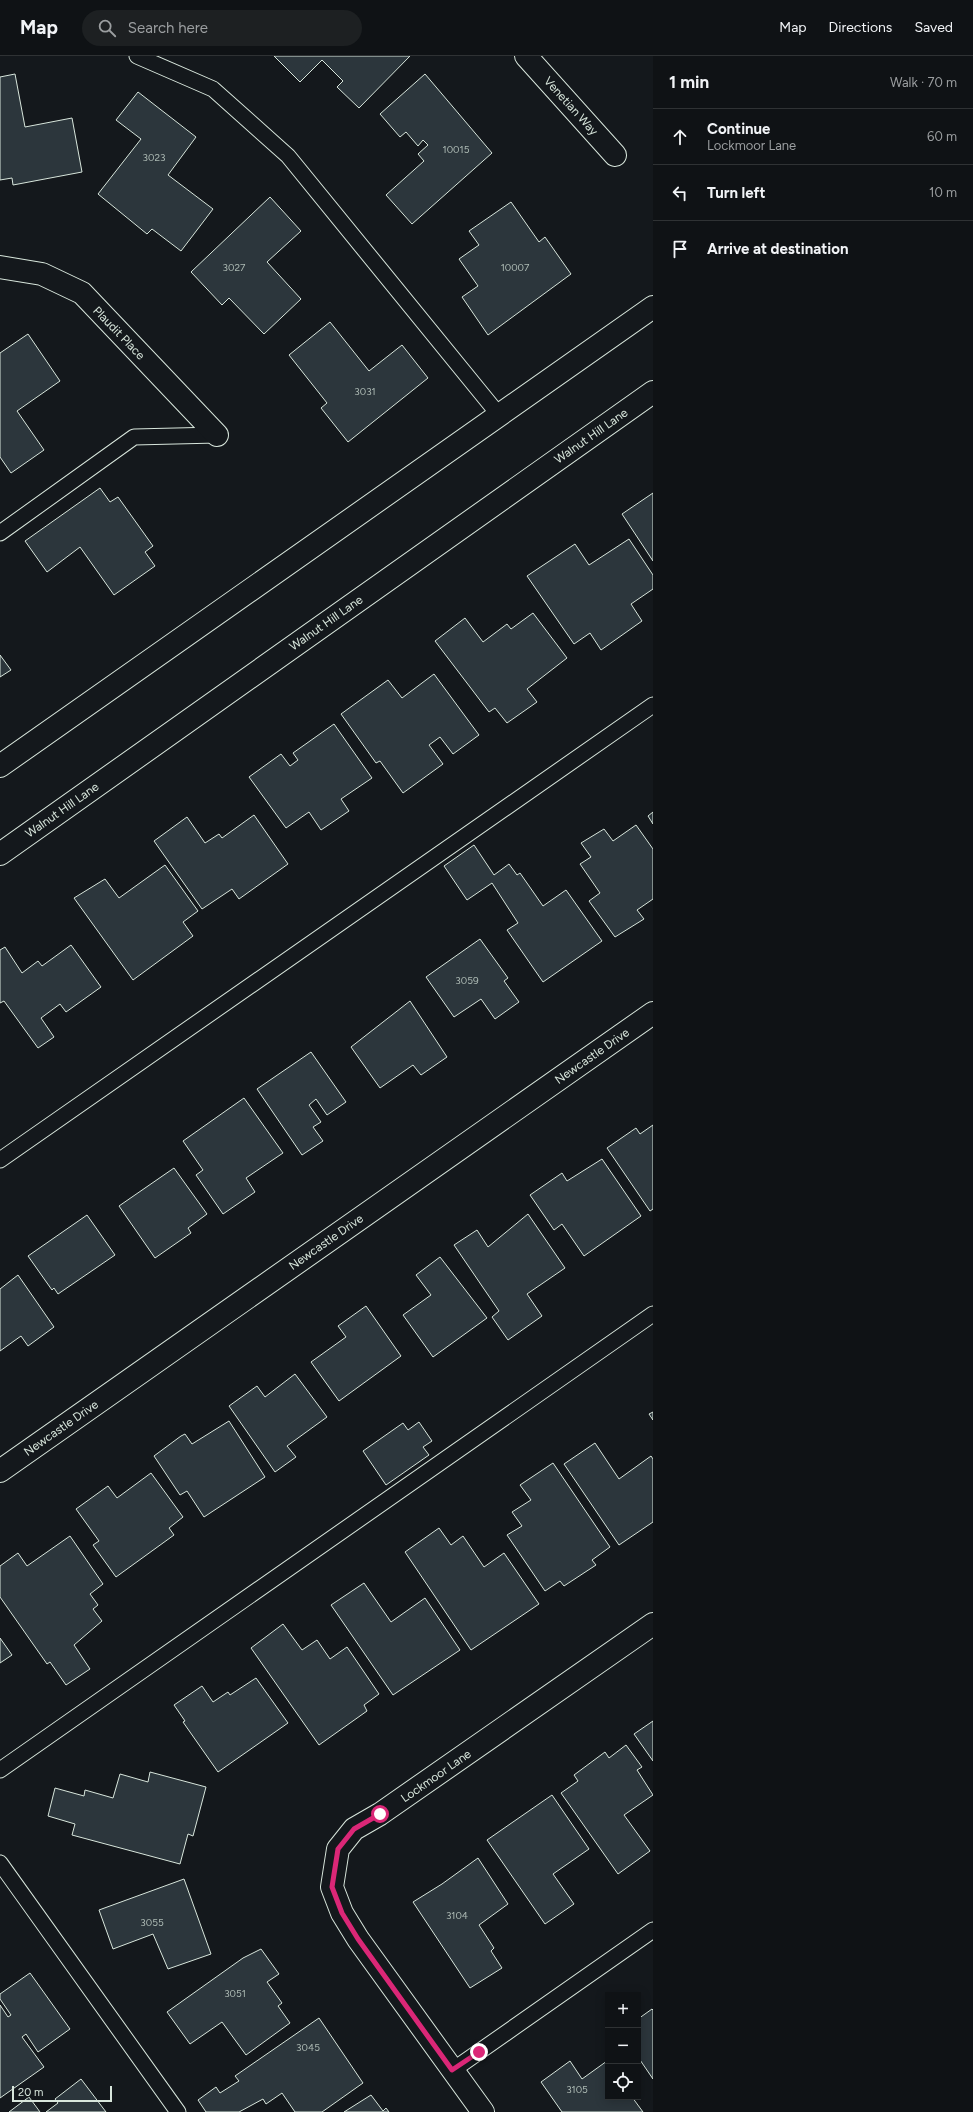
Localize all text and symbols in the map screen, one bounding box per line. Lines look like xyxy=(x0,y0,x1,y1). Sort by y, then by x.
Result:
search box xyxy=(82,10,362,46)
text: Map xyxy=(20,16,58,39)
icon: search xyxy=(96,17,118,39)
text: Search here xyxy=(128,19,208,37)
text: Map xyxy=(779,19,807,36)
text: Directions xyxy=(829,19,892,36)
text: Saved xyxy=(914,19,953,36)
text: 1 min xyxy=(669,72,709,92)
street label: Venetian Way xyxy=(541,74,601,139)
text: Walk · 70 m xyxy=(890,75,957,90)
text: Continue xyxy=(707,120,770,138)
icon: ahead xyxy=(669,126,691,148)
text: 60 m xyxy=(927,129,957,144)
text: Lockmoor Lane xyxy=(707,138,796,153)
house number: 10015 xyxy=(443,143,470,156)
house number: 3023 xyxy=(143,151,165,164)
icon: left xyxy=(669,182,691,204)
text: Turn left xyxy=(707,184,765,202)
text: 10 m xyxy=(929,185,957,200)
icon: arrive xyxy=(669,238,691,260)
text: Arrive at destination xyxy=(707,240,848,258)
house number: 3027 xyxy=(223,261,246,274)
house number: 10007 xyxy=(501,261,530,274)
street label: Plaudit Place xyxy=(90,304,148,363)
house number: 3031 xyxy=(354,385,376,398)
street label: Walnut Hill Lane xyxy=(552,405,631,466)
street label: Walnut Hill Lane xyxy=(287,592,366,653)
street label: Walnut Hill Lane xyxy=(23,779,102,840)
house number: 3059 xyxy=(455,974,479,987)
street label: Newcastle Drive xyxy=(552,1025,632,1087)
street label: Newcastle Drive xyxy=(286,1211,366,1273)
street label: Newcastle Drive xyxy=(21,1397,101,1459)
street label: Lockmoor Lane xyxy=(398,1746,474,1805)
route start xyxy=(371,1805,389,1823)
house number: 3104 xyxy=(446,1909,468,1922)
house number: 3055 xyxy=(140,1916,164,1929)
house number: 3051 xyxy=(224,1987,246,2000)
map controls xyxy=(605,1992,641,2100)
button: + xyxy=(605,1992,641,2028)
button: − xyxy=(605,2028,641,2064)
house number: 3045 xyxy=(296,2041,320,2054)
route end xyxy=(470,2043,488,2061)
button: locate xyxy=(605,2064,641,2100)
house number: 3105 xyxy=(566,2083,588,2096)
scale bar xyxy=(12,2084,112,2103)
text: 20 m xyxy=(18,2086,43,2099)

